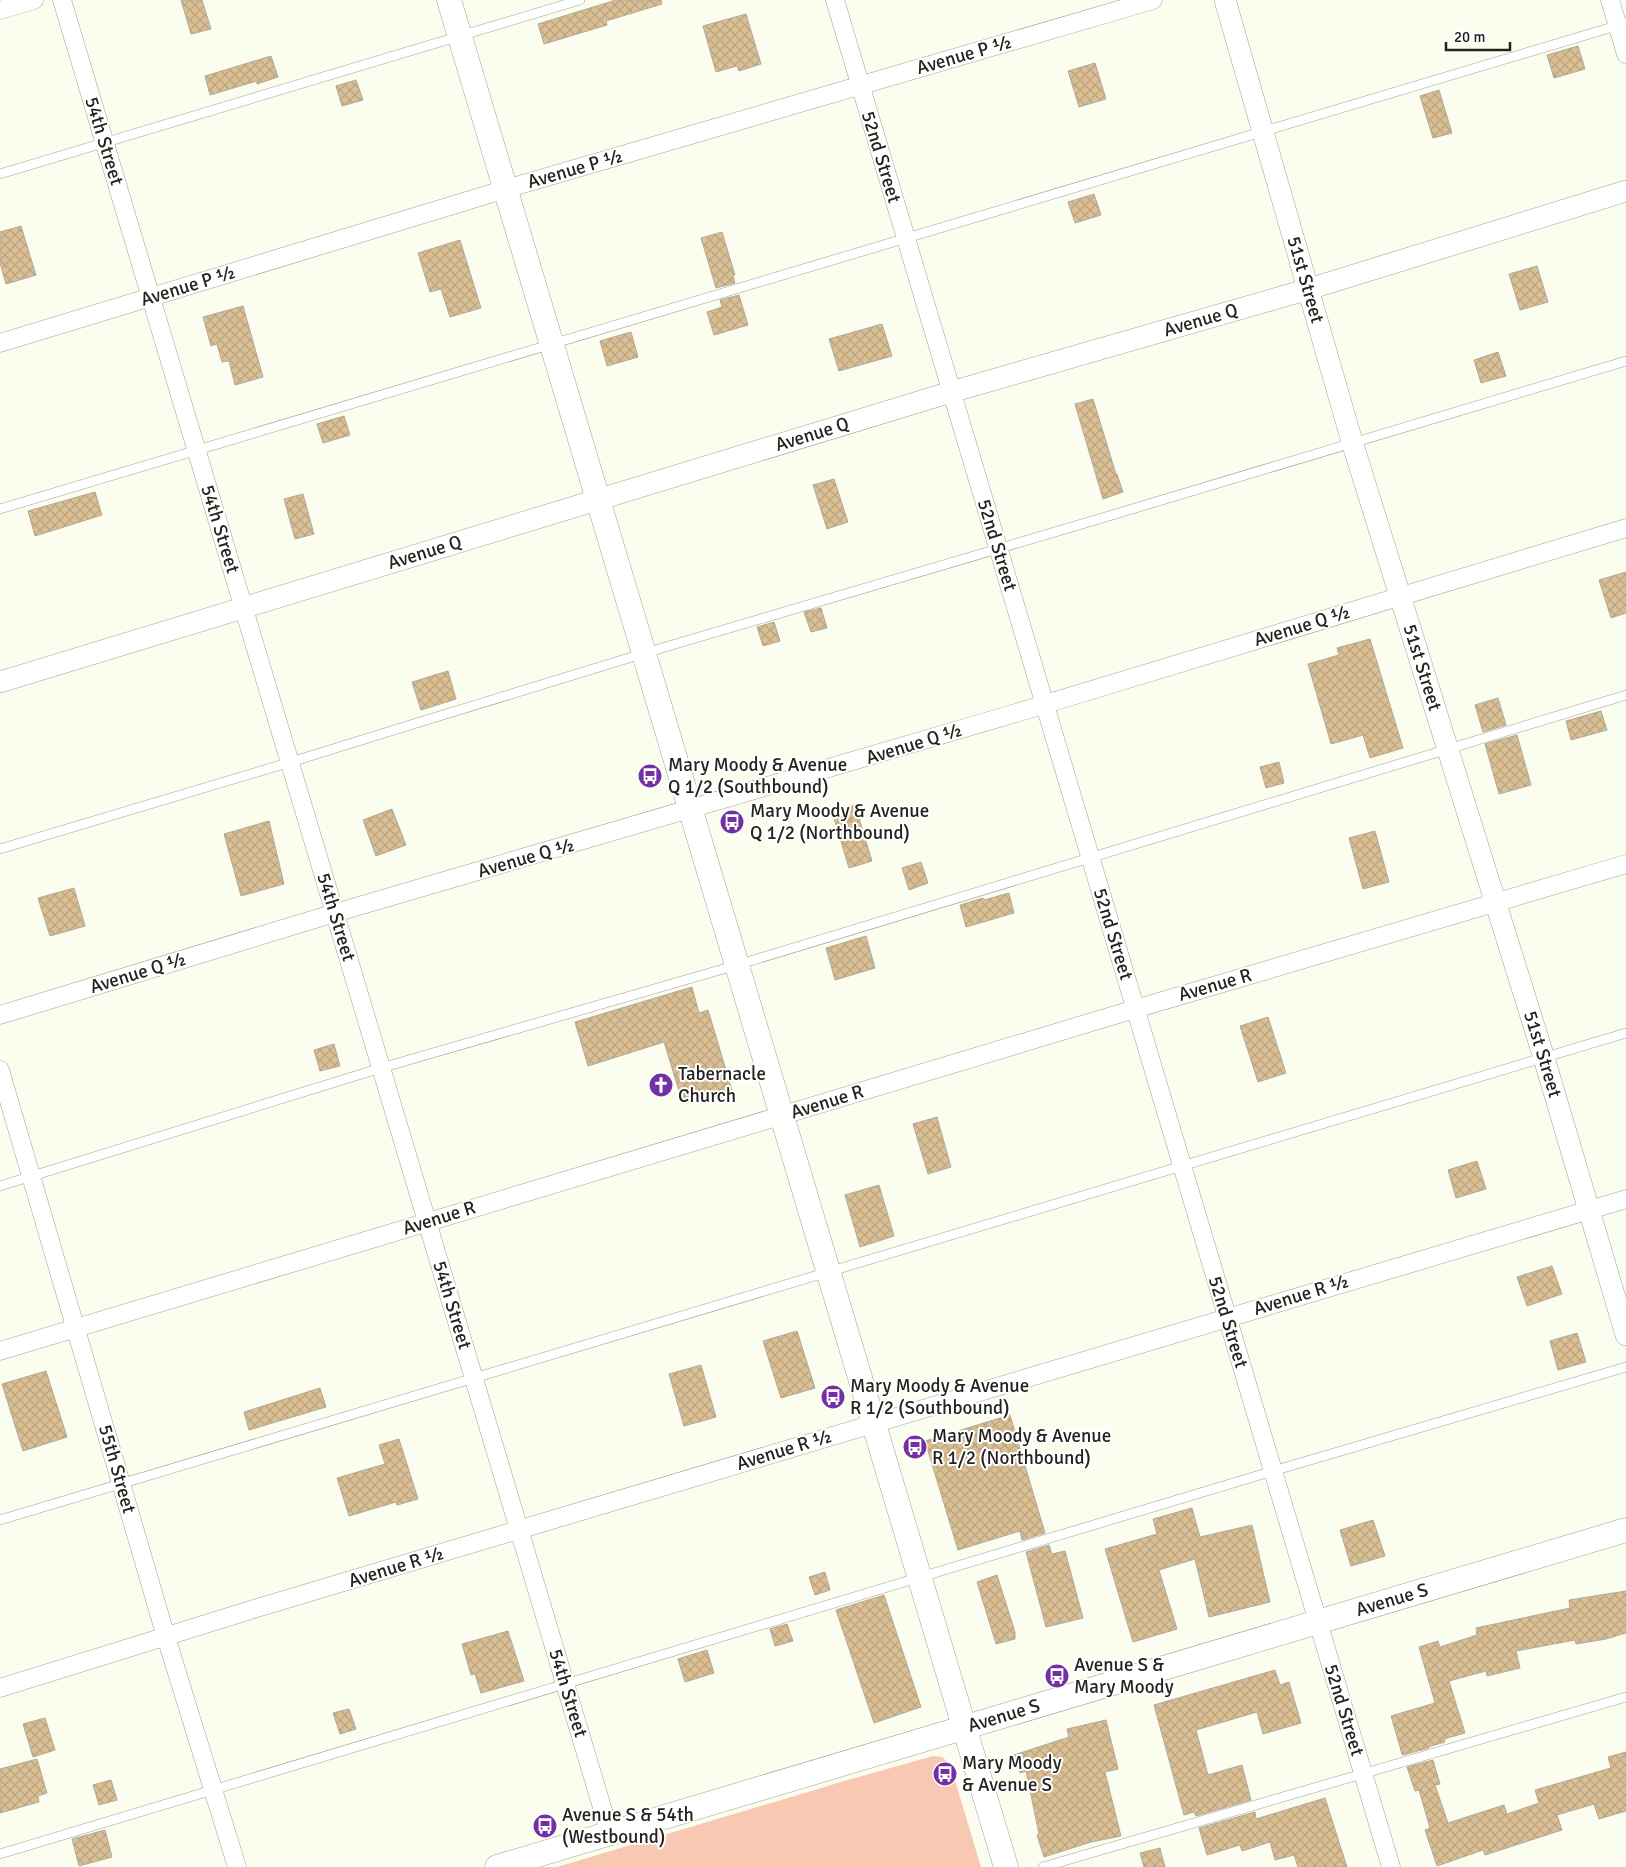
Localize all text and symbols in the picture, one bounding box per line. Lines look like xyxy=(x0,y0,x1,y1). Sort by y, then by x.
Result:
scale bar xyxy=(1446,20,1510,52)
text: 20 m xyxy=(1454,28,1485,46)
street label: Avenue P ½ xyxy=(914,30,1014,80)
street label: 54th Street xyxy=(79,94,129,188)
street label: 52nd Street xyxy=(856,108,906,206)
street label: Avenue P ½ xyxy=(525,144,625,194)
street label: 51st Street xyxy=(1282,233,1329,326)
street label: Avenue P ½ xyxy=(138,260,238,312)
street label: Avenue Q xyxy=(1161,298,1241,342)
street label: Avenue Q xyxy=(772,412,852,457)
street label: 54th Street xyxy=(195,482,245,576)
street label: 52nd Street xyxy=(972,496,1022,594)
street label: Avenue Q xyxy=(385,530,465,575)
street label: Avenue Q ½ xyxy=(1251,600,1353,652)
street label: 51st Street xyxy=(1398,621,1447,714)
street label: Avenue Q ½ xyxy=(863,718,965,770)
place label: Mary Moody & Avenue Q 1/2 (Southbound) xyxy=(668,753,847,799)
bus stop icon: Mary Moody & Avenue Q 1/2 (Southbound) xyxy=(637,763,663,789)
place label: Mary Moody & Avenue Q 1/2 (Northbound) xyxy=(750,799,929,845)
bus stop icon: Mary Moody & Avenue Q 1/2 (Northbound) xyxy=(719,809,745,835)
street label: Avenue Q ½ xyxy=(475,833,577,883)
street label: 54th Street xyxy=(311,870,361,964)
street label: 52nd Street xyxy=(1088,885,1138,983)
street label: Avenue Q ½ xyxy=(87,947,189,999)
street label: Avenue R xyxy=(1176,963,1254,1007)
street label: 51st Street xyxy=(1518,1008,1567,1101)
place label: Tabernacle Church xyxy=(678,1062,766,1108)
church icon: Tabernacle Church xyxy=(648,1072,674,1098)
street label: Avenue R xyxy=(788,1080,866,1124)
street label: Avenue R xyxy=(400,1196,478,1240)
street label: 54th Street xyxy=(427,1258,477,1352)
street label: Avenue R ½ xyxy=(1250,1269,1352,1321)
street label: 52nd Street xyxy=(1203,1273,1253,1371)
place label: Mary Moody & Avenue R 1/2 (Southbound) xyxy=(850,1374,1029,1420)
bus stop icon: Mary Moody & Avenue R 1/2 (Southbound) xyxy=(820,1384,846,1410)
street label: 55th Street xyxy=(93,1422,141,1516)
street label: Avenue R ½ xyxy=(733,1424,835,1476)
place label: Mary Moody & Avenue R 1/2 (Northbound) xyxy=(932,1424,1111,1470)
bus stop icon: Mary Moody & Avenue R 1/2 (Northbound) xyxy=(902,1434,928,1460)
street label: Avenue R ½ xyxy=(345,1541,447,1593)
street label: Avenue S xyxy=(1353,1578,1431,1622)
street label: 54th Street xyxy=(543,1646,593,1740)
place label: Avenue S & Mary Moody xyxy=(1074,1653,1174,1699)
street label: 52nd Street xyxy=(1319,1661,1369,1759)
bus stop icon: Avenue S & Mary Moody xyxy=(1044,1663,1070,1689)
street label: Avenue S xyxy=(965,1694,1043,1738)
place label: Mary Moody & Avenue S xyxy=(962,1751,1062,1797)
bus stop icon: Mary Moody & Avenue S xyxy=(932,1761,958,1787)
place label: Avenue S & 54th (Westbound) xyxy=(562,1803,694,1849)
bus stop icon: Avenue S & 54th (Westbound) xyxy=(532,1813,558,1839)

